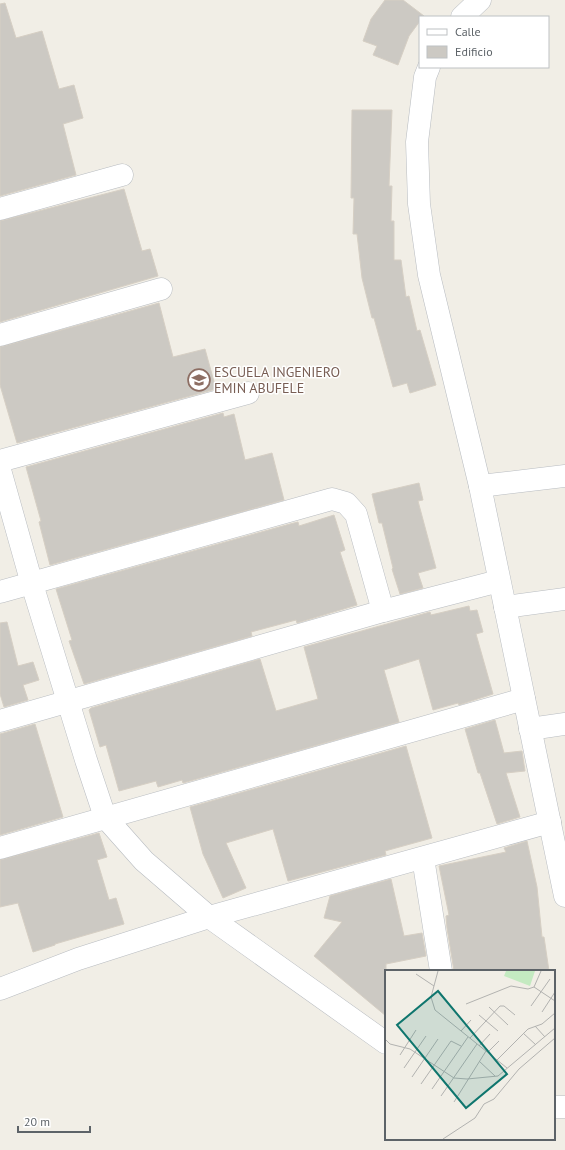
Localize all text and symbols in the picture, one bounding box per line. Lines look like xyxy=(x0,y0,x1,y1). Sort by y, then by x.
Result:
legend xyxy=(419,16,549,68)
text: Calle xyxy=(455,24,481,39)
text: Edificio xyxy=(455,44,493,59)
place label: ESCUELA INGENIERO EMIN ABUFELE xyxy=(214,363,340,397)
school or university icon: ESCUELA INGENIERO EMIN ABUFELE xyxy=(186,367,212,393)
inset map xyxy=(385,970,555,1140)
scale bar xyxy=(18,1108,90,1134)
text: 20 m xyxy=(24,1114,50,1129)

